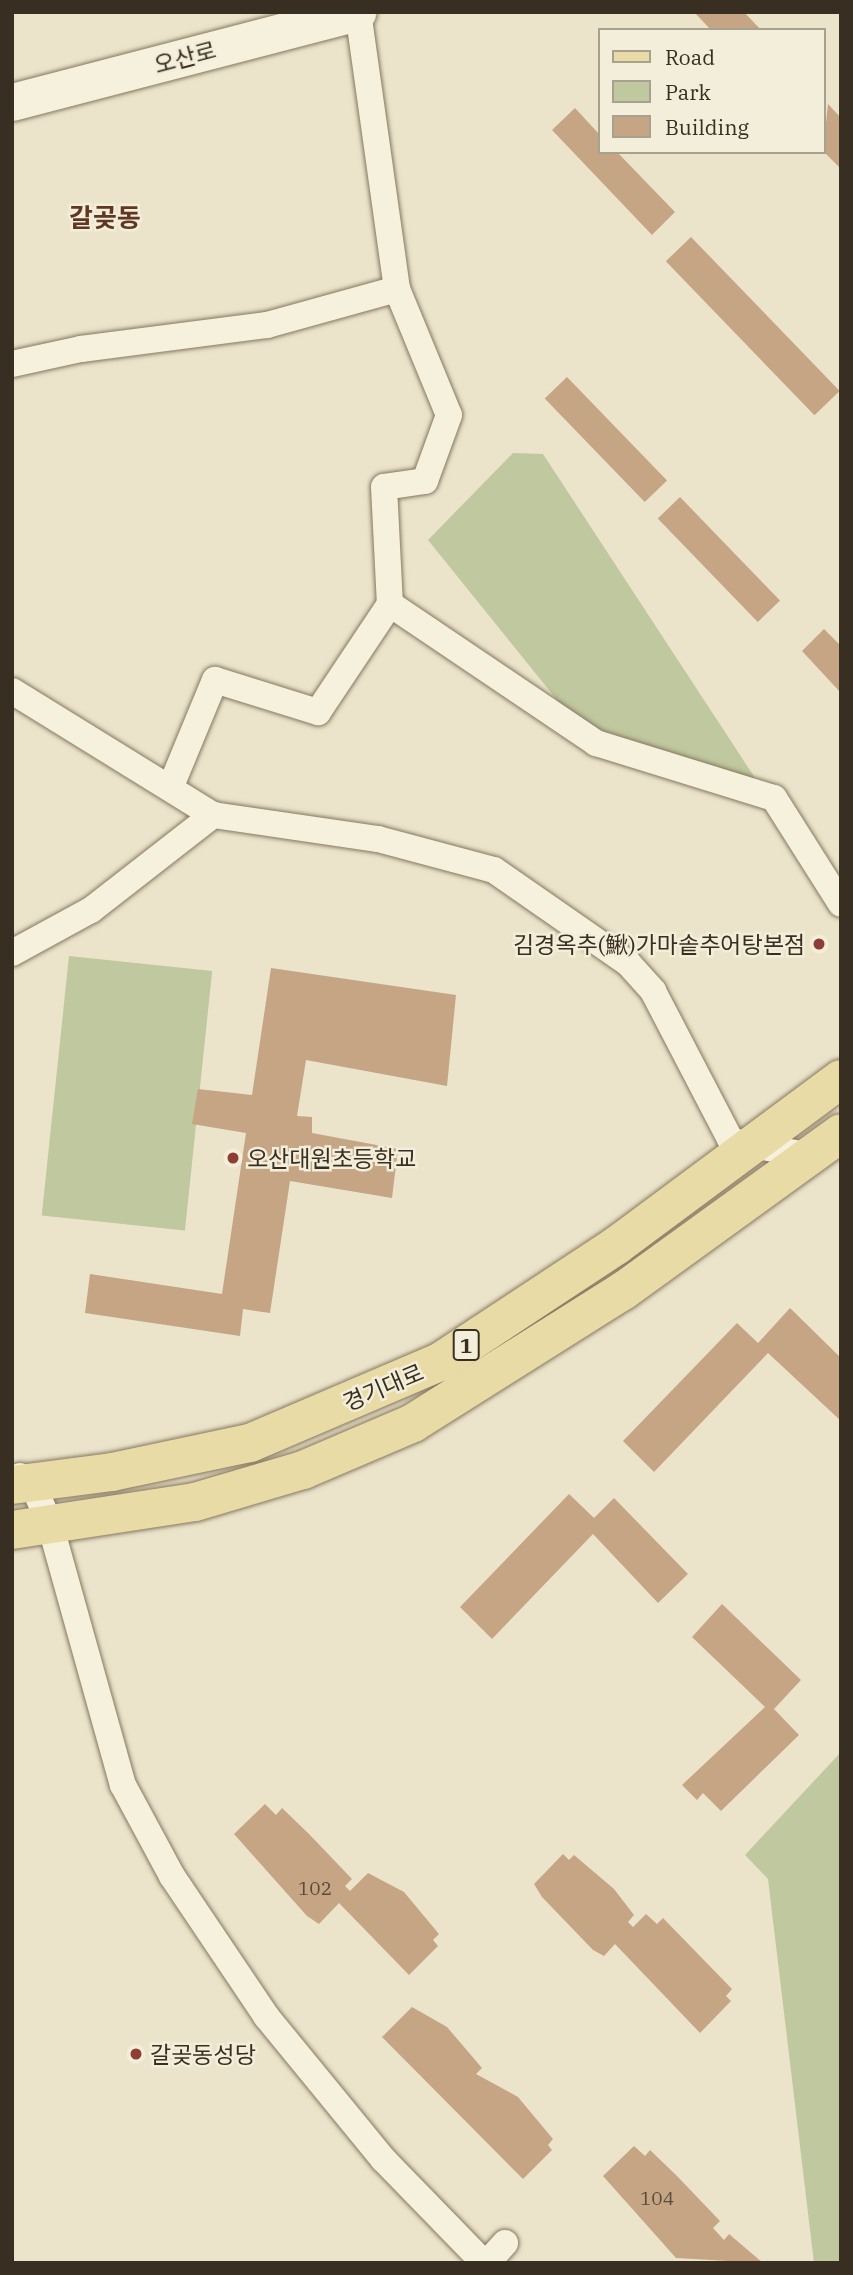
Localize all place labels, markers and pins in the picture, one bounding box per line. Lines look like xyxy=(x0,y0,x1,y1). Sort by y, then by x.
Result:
place label: 김경옥추(鰍)가마솥추어탕본점 xyxy=(513,930,805,958)
marker: 김경옥추(鰍)가마솥추어탕본점 xyxy=(811,936,827,952)
place label: 오산대원초등학교 xyxy=(247,1144,416,1172)
marker: 오산대원초등학교 xyxy=(225,1150,241,1166)
place label: 갈곶동성당 xyxy=(150,2040,256,2068)
marker: 갈곶동성당 xyxy=(128,2046,144,2062)

